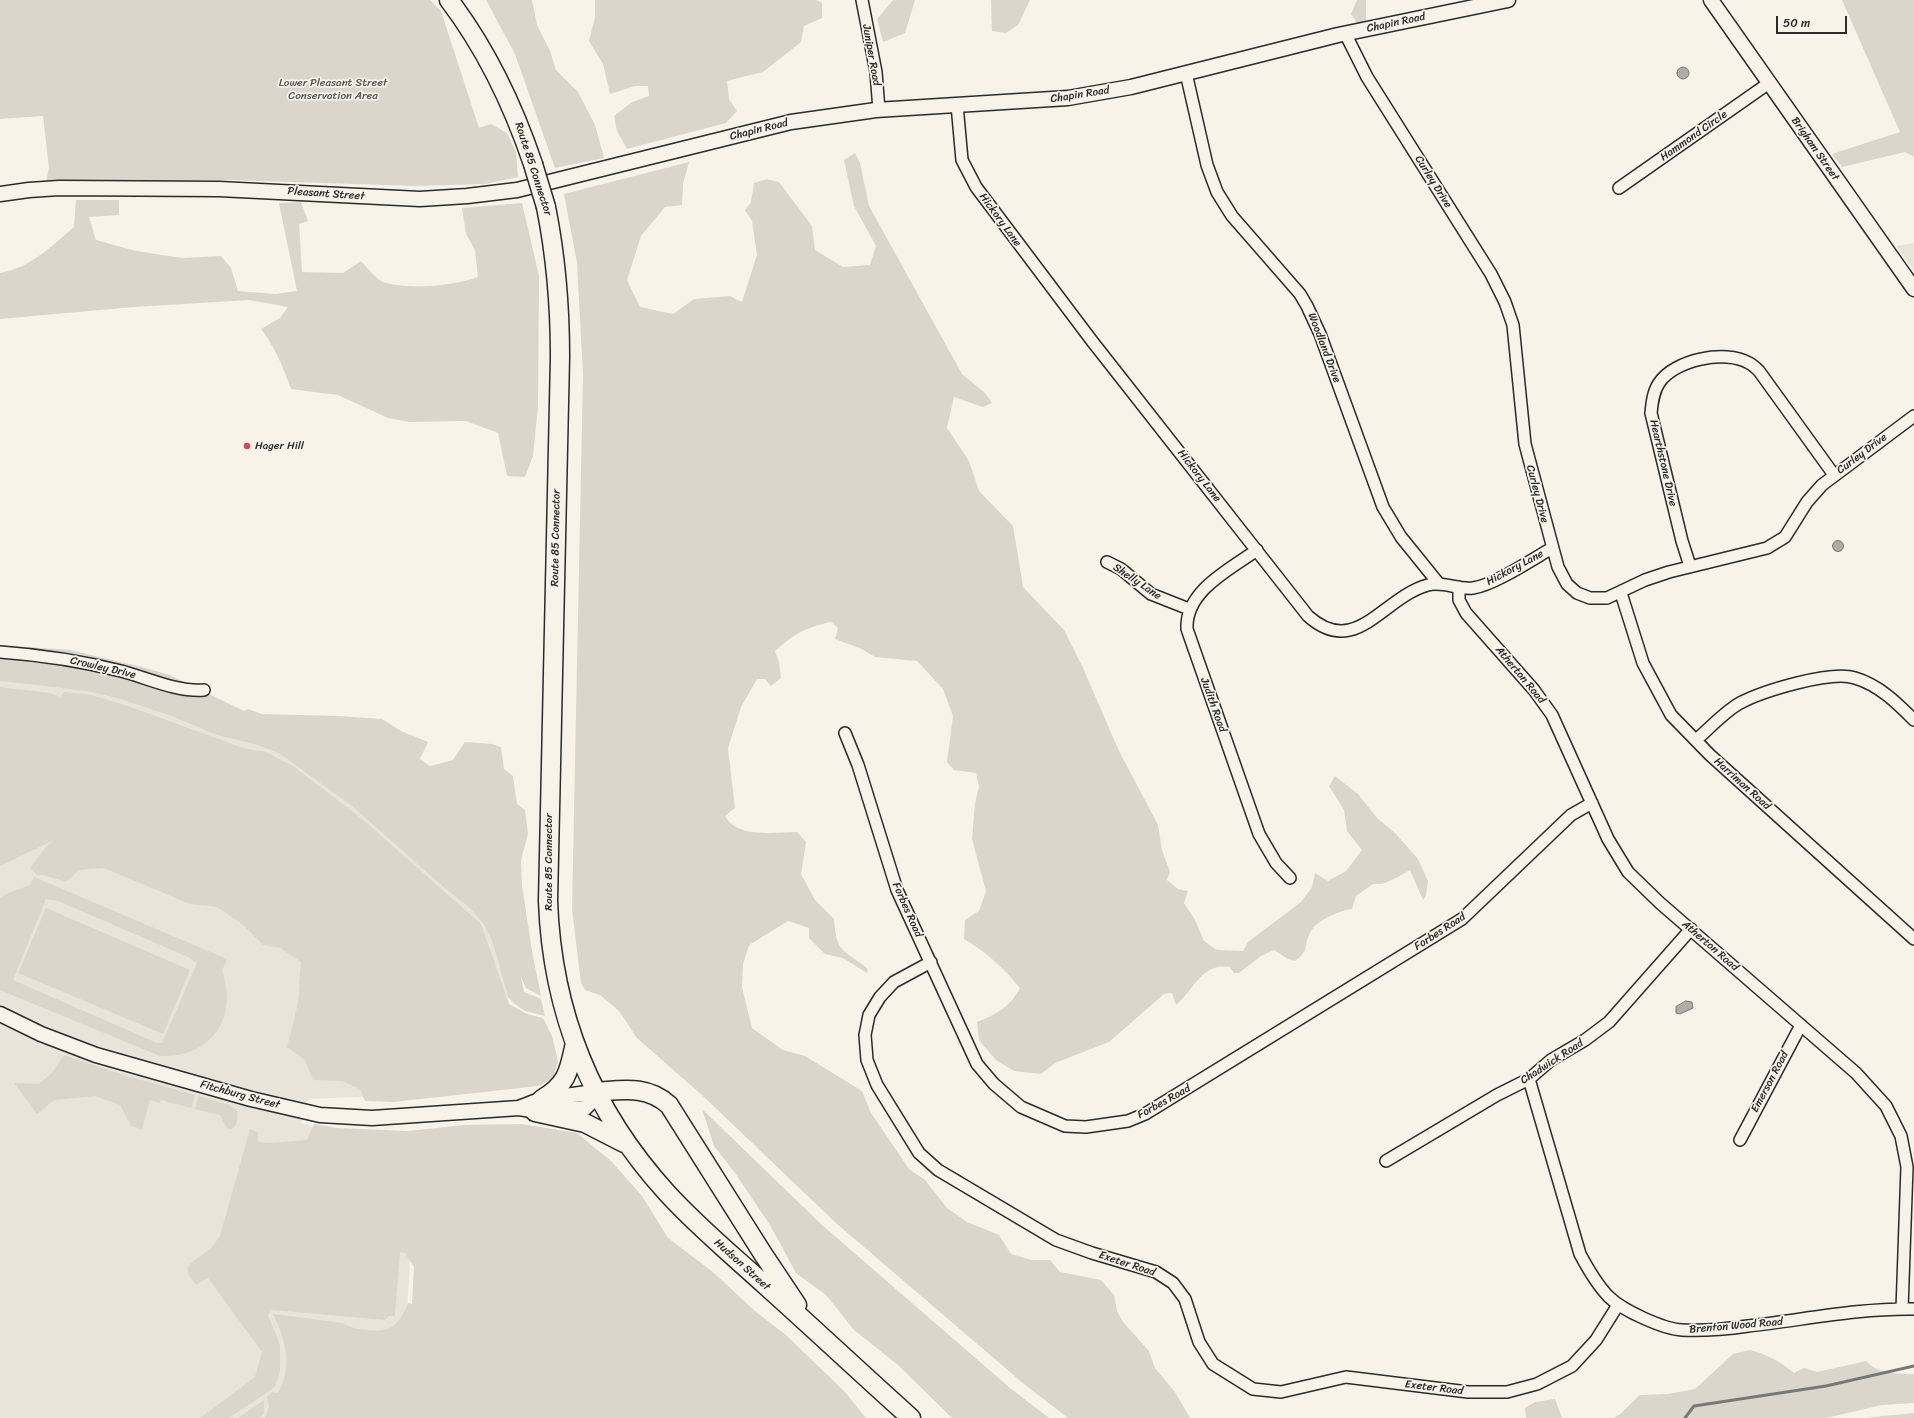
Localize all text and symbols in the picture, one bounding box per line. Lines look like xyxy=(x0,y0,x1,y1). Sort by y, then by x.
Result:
scale bar xyxy=(1778,8,1849,34)
street label: Chapin Road xyxy=(1366,10,1426,36)
text: 50 m xyxy=(1783,12,1810,34)
street label: Juniper Road xyxy=(859,23,883,87)
park label: Lower Pleasant Street Conservation Area xyxy=(279,76,387,102)
street label: Chapin Road xyxy=(1050,84,1110,106)
street label: Hammond Circle xyxy=(1658,108,1730,164)
street label: Brigham Street xyxy=(1788,115,1842,183)
street label: Chapin Road xyxy=(729,116,789,144)
street label: Route 85 Connector xyxy=(512,121,554,217)
street label: Curley Drive xyxy=(1412,153,1454,211)
street label: Pleasant Street xyxy=(287,185,365,203)
street label: Hickory Lane xyxy=(976,191,1024,249)
street label: Woodland Drive xyxy=(1305,311,1343,385)
street label: Hearthstone Drive xyxy=(1647,418,1679,508)
street label: Curley Drive xyxy=(1834,431,1890,477)
place label: Hager Hill xyxy=(255,439,304,453)
marker: Hager Hill xyxy=(242,441,252,451)
street label: Hickory Lane xyxy=(1174,447,1224,505)
street label: Curley Drive xyxy=(1523,464,1551,524)
street label: Route 85 Connector xyxy=(549,489,563,587)
street label: Hickory Lane xyxy=(1484,547,1546,589)
street label: Shelly Lane xyxy=(1110,561,1164,603)
street label: Atherton Road xyxy=(1492,644,1548,706)
street label: Crowley Drive xyxy=(69,654,137,682)
street label: Judith Road xyxy=(1197,676,1229,734)
street label: Harriman Road xyxy=(1711,755,1773,813)
street label: Route 85 Connector xyxy=(542,813,556,911)
street label: Forbes Road xyxy=(889,881,925,939)
street label: Forbes Road xyxy=(1412,911,1468,953)
street label: Atherton Road xyxy=(1679,918,1741,974)
street label: Chadwick Road xyxy=(1518,1037,1586,1087)
street label: Emerson Road xyxy=(1748,1049,1792,1115)
street label: Fitchburg Street xyxy=(199,1078,281,1112)
street label: Forbes Road xyxy=(1135,1082,1193,1122)
street label: Hudson Street xyxy=(711,1236,773,1294)
street label: Exeter Road xyxy=(1097,1249,1157,1279)
street label: Brenton Wood Road xyxy=(1689,1315,1783,1337)
street label: Exeter Road xyxy=(1404,1378,1464,1398)

